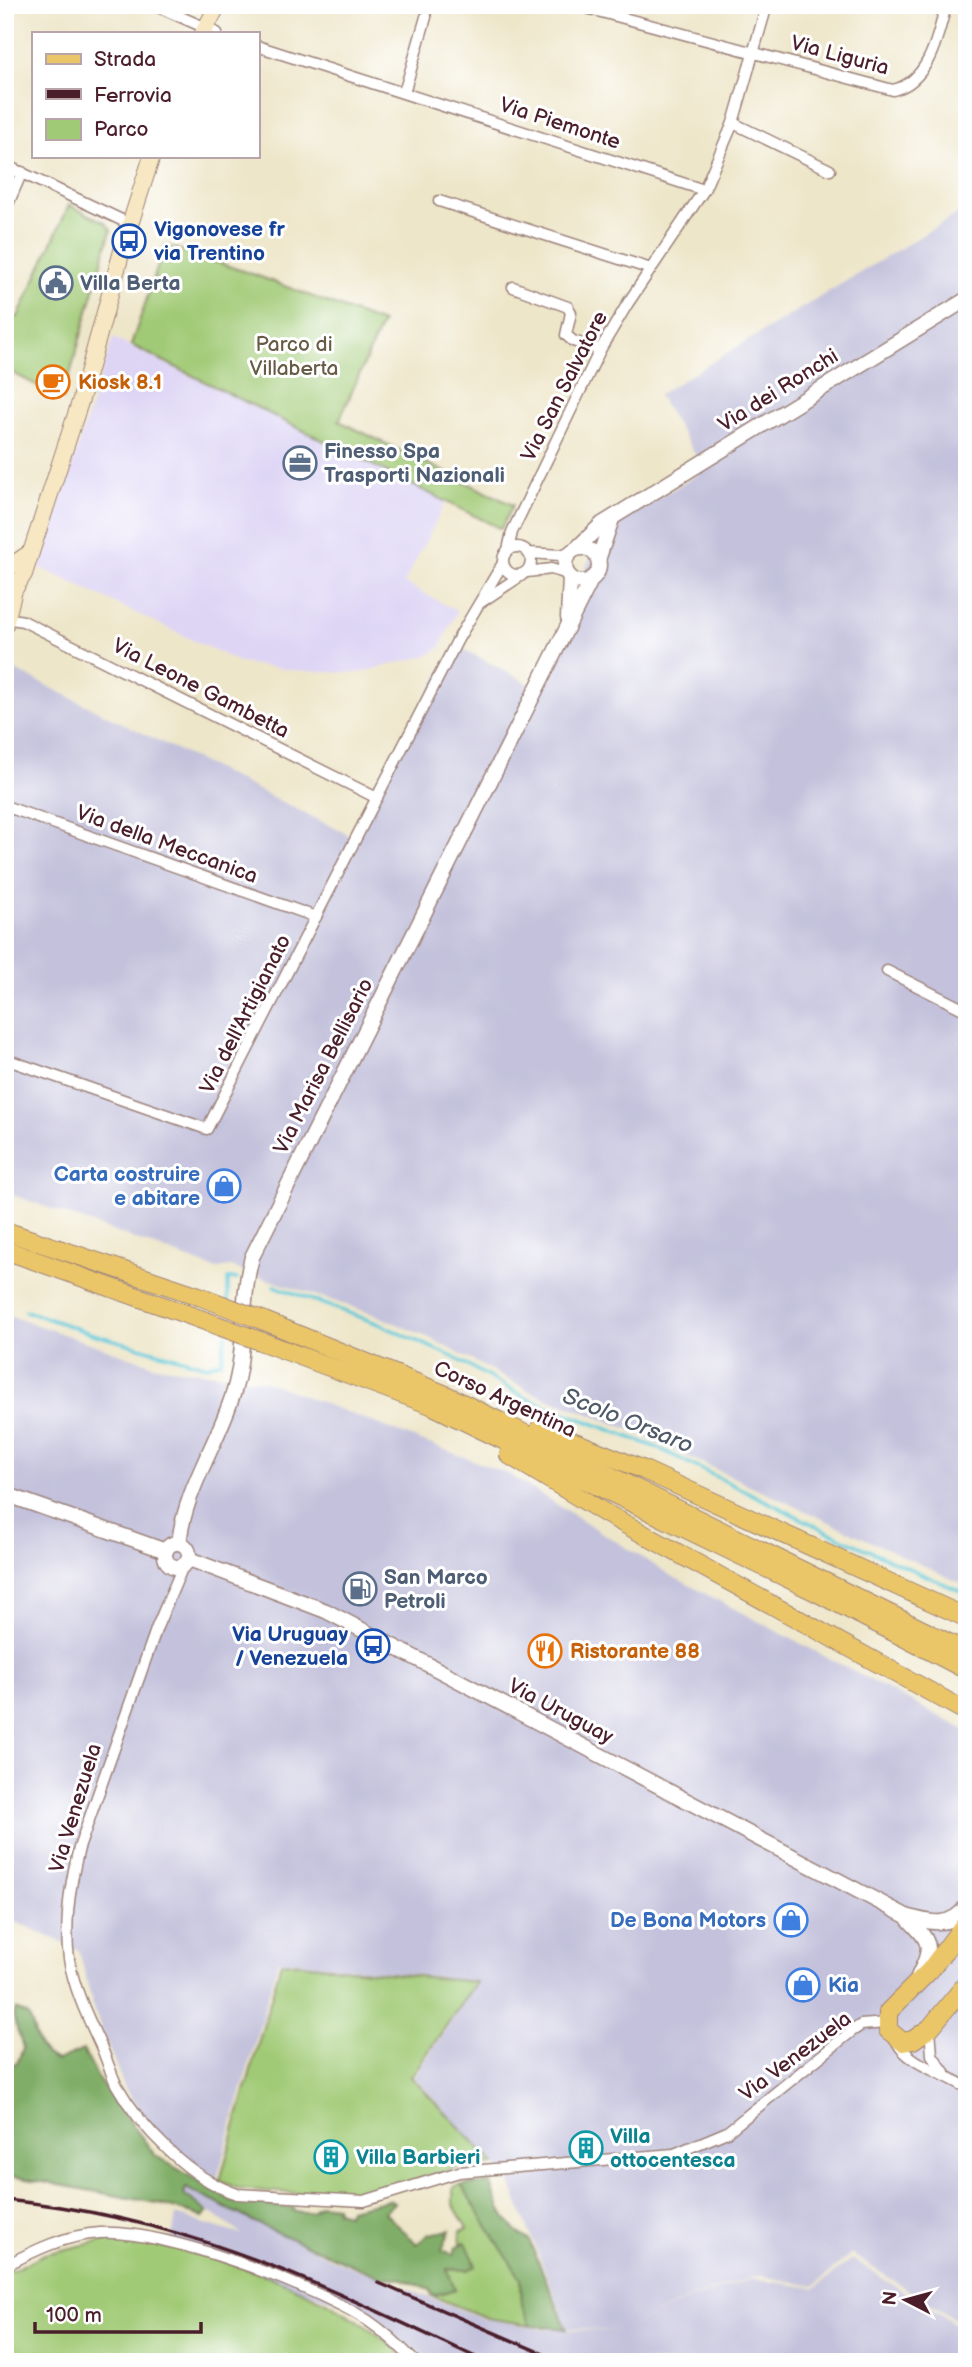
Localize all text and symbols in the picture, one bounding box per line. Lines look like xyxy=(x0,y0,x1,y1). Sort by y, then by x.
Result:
street label: Via Liguria xyxy=(788,30,892,81)
legend xyxy=(32,32,259,158)
text: Strada xyxy=(94,47,156,72)
text: Ferrovia xyxy=(94,83,172,108)
street label: Via Piemonte xyxy=(496,92,623,155)
text: Parco xyxy=(94,117,149,142)
place label: Vigonovese fr via Trentino xyxy=(153,217,285,266)
bus stop icon: Vigonovese fr via Trentino xyxy=(110,222,148,260)
public building icon: Villa Berta xyxy=(37,264,75,302)
place label: Villa Berta xyxy=(80,271,180,296)
street label: Via San Salvatore xyxy=(516,307,613,465)
park label: Parco di Villaberta xyxy=(250,332,338,381)
street label: Via dei Ronchi xyxy=(714,344,843,437)
cafe icon: Kiosk 8.1 xyxy=(34,363,72,401)
place label: Kiosk 8.1 xyxy=(78,370,162,395)
place label: Finesso Spa Trasporti Nazionali xyxy=(324,439,505,488)
office icon: Finesso Spa Trasporti Nazionali xyxy=(281,444,319,482)
street label: Via Leone Gambetta xyxy=(108,633,293,744)
street label: Via della Meccanica xyxy=(73,800,261,889)
street label: Via dell'Artigianato xyxy=(195,930,296,1098)
street label: Via Marisa Bellisario xyxy=(268,974,379,1158)
place label: Carta costruire e abitare xyxy=(54,1162,200,1211)
shop icon: Carta costruire e abitare xyxy=(205,1167,243,1205)
street label: Corso Argentina xyxy=(430,1356,580,1443)
water label: Scolo Orsaro xyxy=(558,1382,697,1460)
place label: San Marco Petroli xyxy=(384,1565,488,1614)
fuel station icon: San Marco Petroli xyxy=(341,1570,379,1608)
place label: Via Uruguay / Venezuela xyxy=(232,1622,348,1671)
bus stop icon: Via Uruguay / Venezuela xyxy=(354,1627,392,1665)
restaurant icon: Ristorante 88 xyxy=(526,1632,564,1670)
place label: Ristorante 88 xyxy=(570,1639,700,1664)
street label: Via Uruguay xyxy=(504,1673,618,1750)
street label: Via Venezuela xyxy=(44,1741,107,1876)
shop icon: De Bona Motors xyxy=(772,1901,810,1939)
place label: De Bona Motors xyxy=(610,1908,766,1933)
shop icon: Kia xyxy=(784,1966,822,2004)
place label: Kia xyxy=(828,1973,859,1998)
street label: Via Venezuela xyxy=(734,2006,856,2107)
place label: Villa ottocentesca xyxy=(610,2124,736,2173)
building icon: Villa ottocentesca xyxy=(567,2129,605,2167)
building icon: Villa Barbieri xyxy=(312,2138,350,2176)
place label: Villa Barbieri xyxy=(356,2145,480,2170)
north arrow xyxy=(870,2266,940,2336)
scale bar xyxy=(35,2290,201,2334)
text: N xyxy=(878,2290,903,2307)
text: 100 m xyxy=(46,2303,102,2328)

